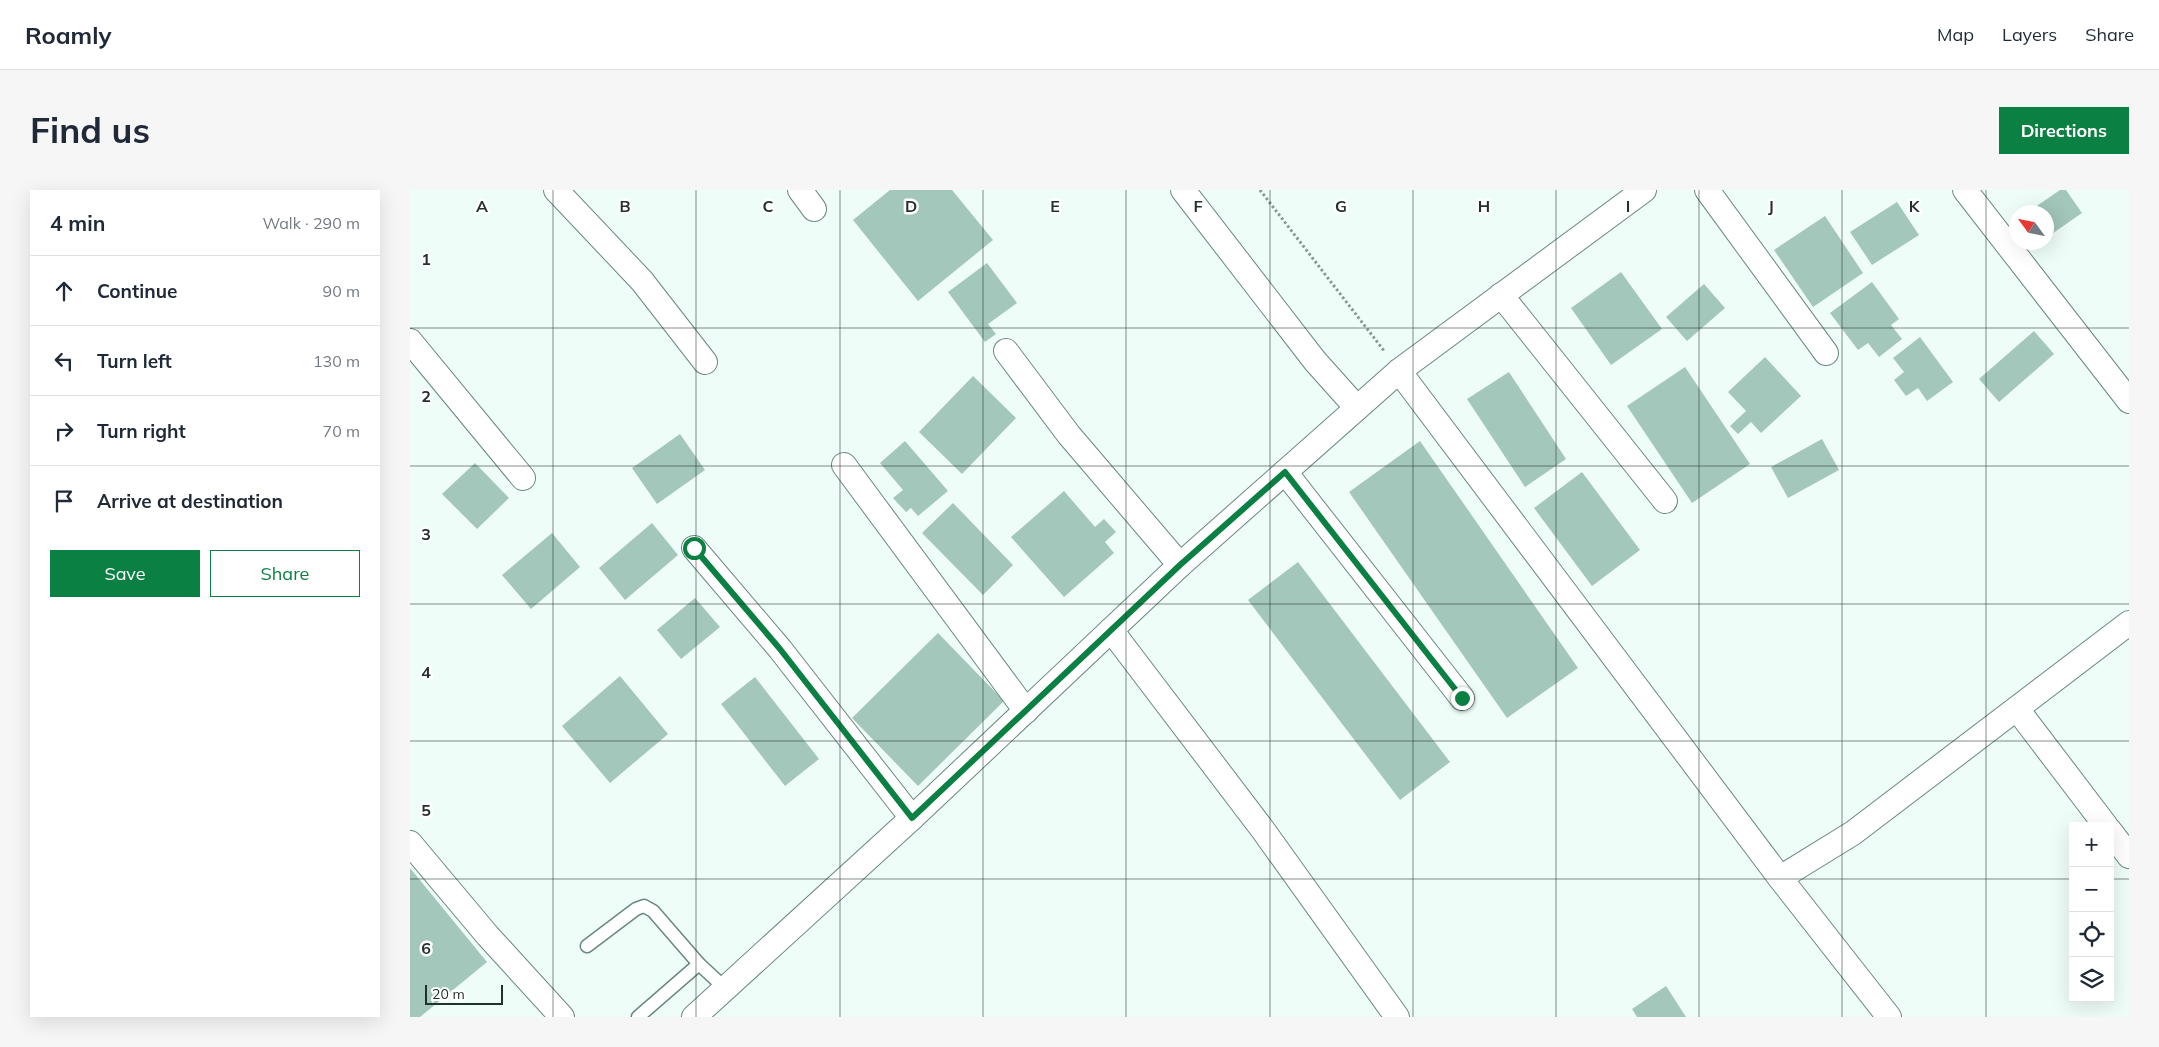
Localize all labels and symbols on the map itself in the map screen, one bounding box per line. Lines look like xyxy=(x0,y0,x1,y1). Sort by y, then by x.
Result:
text: A xyxy=(476,196,488,216)
text: B xyxy=(619,196,631,216)
text: C xyxy=(763,196,774,216)
text: D xyxy=(905,196,917,216)
text: E xyxy=(1050,196,1060,216)
text: F xyxy=(1193,196,1203,216)
text: G xyxy=(1335,196,1347,216)
text: H xyxy=(1478,196,1490,216)
text: I xyxy=(1626,196,1630,216)
text: J xyxy=(1768,196,1774,216)
text: K xyxy=(1909,196,1921,216)
north arrow xyxy=(2009,205,2054,250)
text: 1 xyxy=(421,249,431,269)
text: 2 xyxy=(421,386,431,406)
text: 3 xyxy=(421,524,431,544)
route start xyxy=(683,537,706,560)
text: 4 xyxy=(421,662,431,682)
route end xyxy=(1451,687,1474,710)
text: 5 xyxy=(421,800,431,820)
text: 6 xyxy=(421,938,431,958)
scale bar xyxy=(425,982,502,1005)

